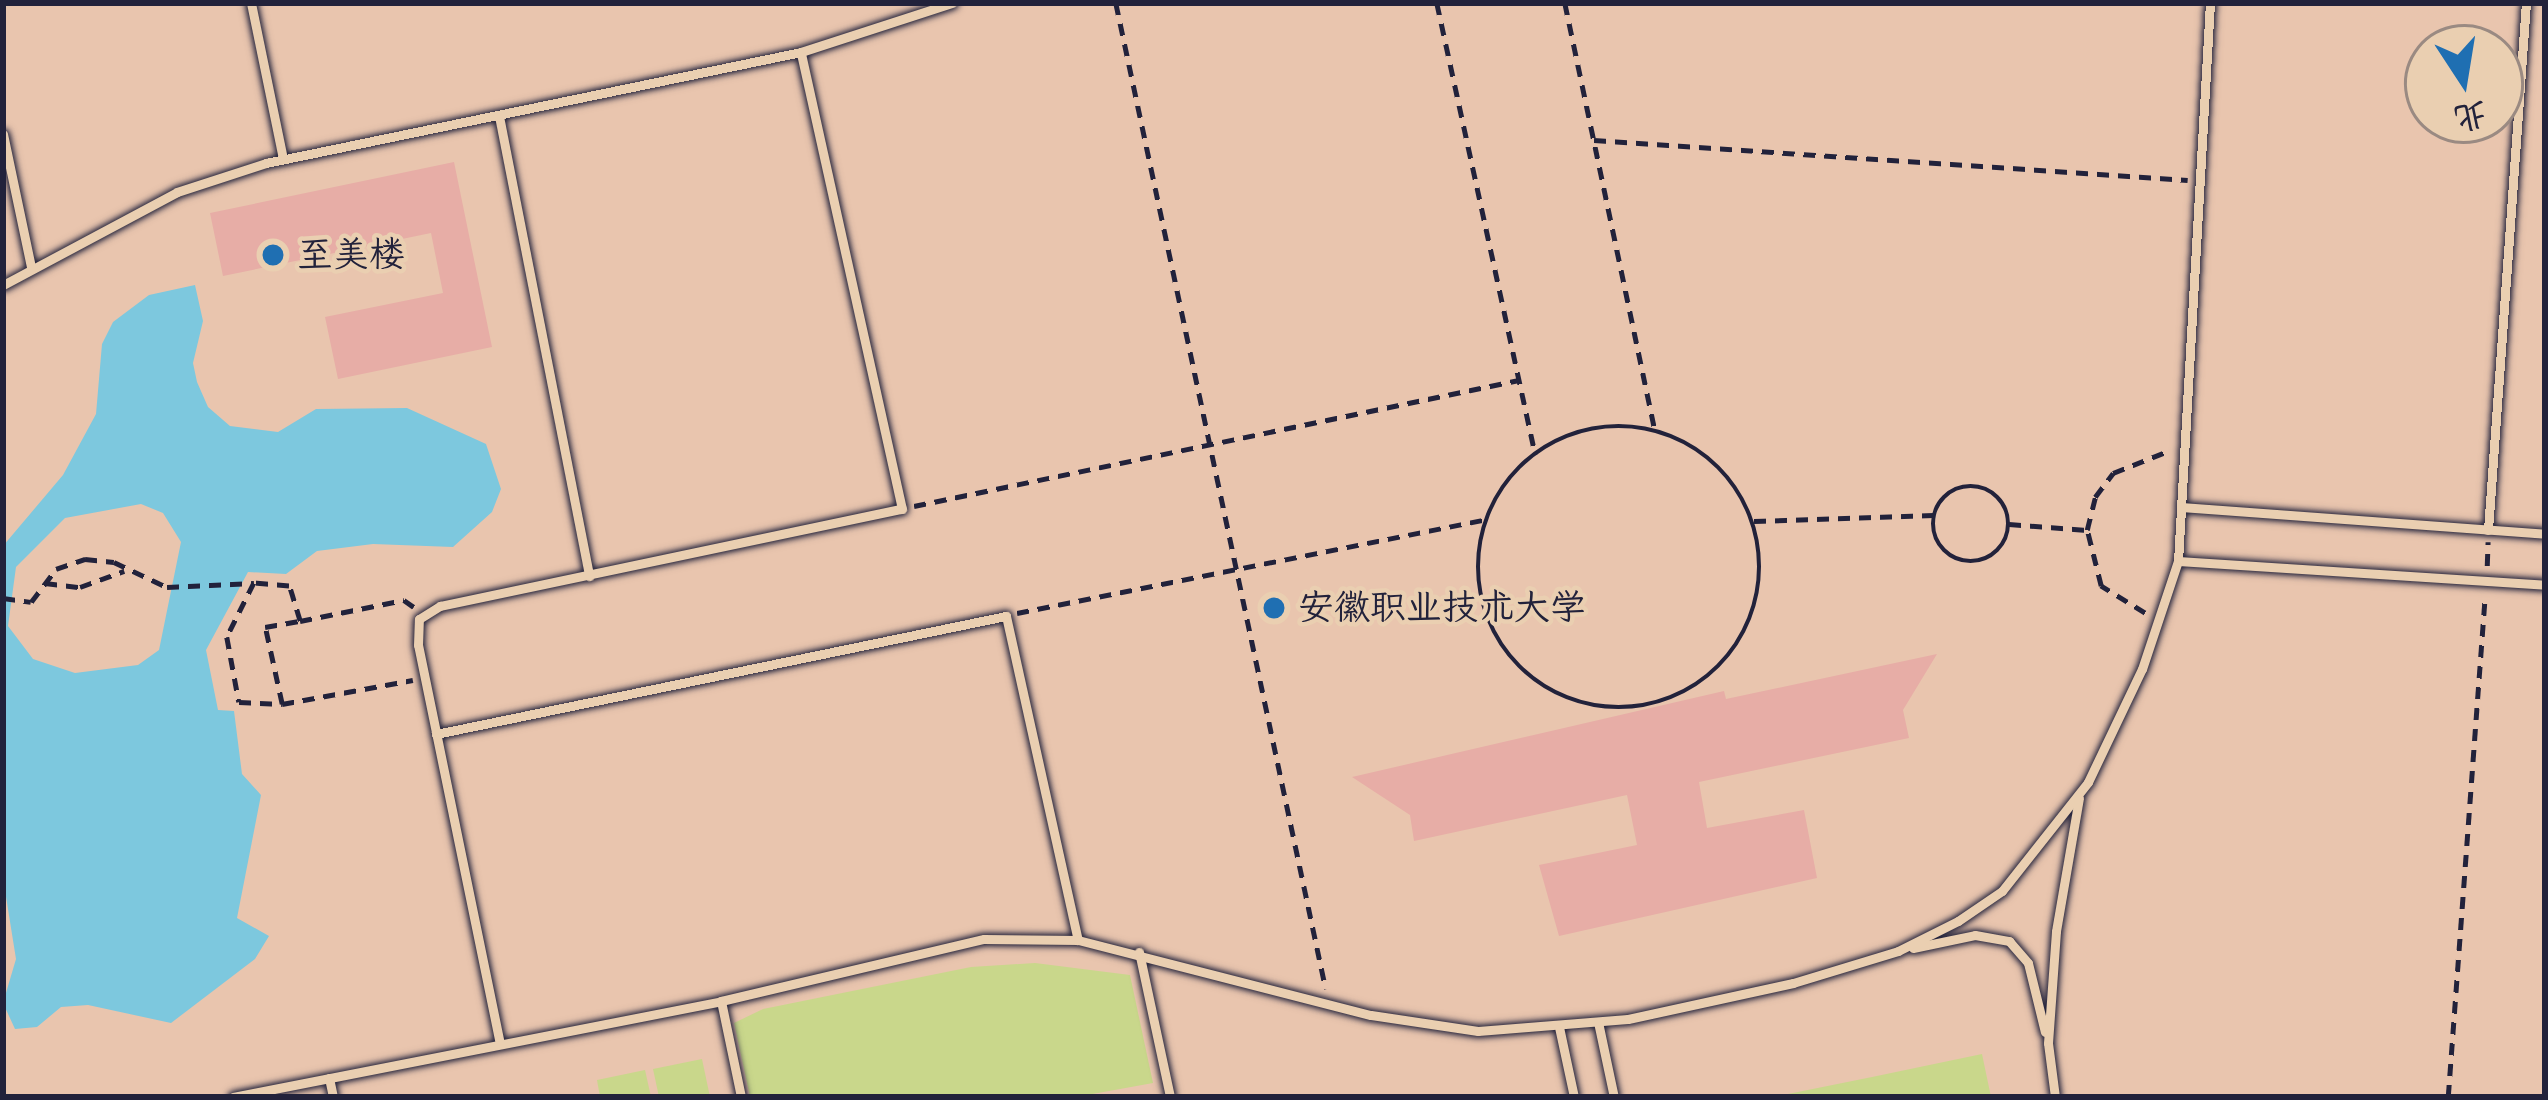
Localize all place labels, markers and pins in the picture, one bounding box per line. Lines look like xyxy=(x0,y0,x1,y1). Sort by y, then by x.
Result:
place label: 至美楼 xyxy=(297,233,405,277)
marker: 至美楼 xyxy=(260,242,286,268)
place label: 安徽职业技术大学 xyxy=(1298,586,1586,630)
marker: 安徽职业技术大学 xyxy=(1261,595,1287,621)

